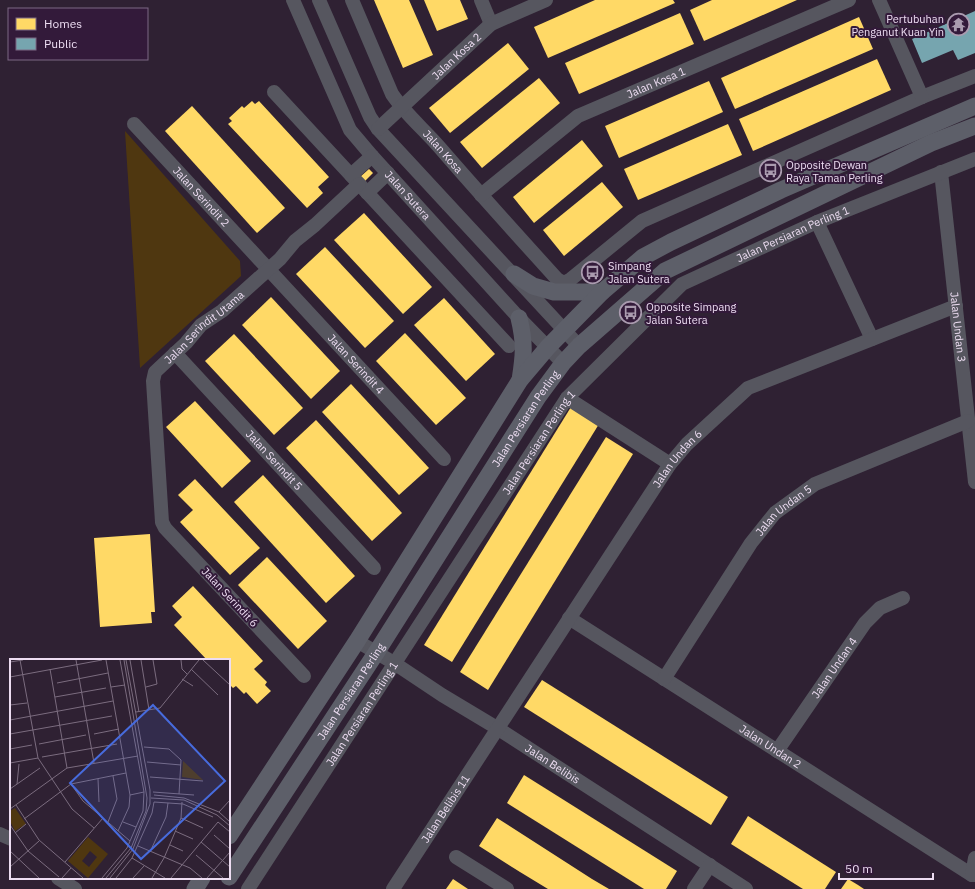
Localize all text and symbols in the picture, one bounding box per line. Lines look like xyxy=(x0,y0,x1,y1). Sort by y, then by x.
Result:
legend xyxy=(8,8,148,60)
place label: Pertubuhan Penganut Kuan Yin xyxy=(852,12,944,39)
temple icon: Pertubuhan Penganut Kuan Yin xyxy=(946,12,972,38)
text: Homes xyxy=(44,16,82,31)
street label: Jalan Kosa 2 xyxy=(429,30,484,83)
text: Public xyxy=(44,36,77,51)
street label: Jalan Kosa 1 xyxy=(625,64,688,101)
street label: Jalan Kosa xyxy=(420,127,466,176)
bus stop icon: Opposite Dewan Raya Taman Perling xyxy=(758,158,784,184)
place label: Opposite Dewan Raya Taman Perling xyxy=(786,158,883,185)
street label: Jalan Serindit 2 xyxy=(170,164,233,230)
street label: Jalan Sutera xyxy=(382,168,434,223)
street label: Jalan Persiaran Perling 1 xyxy=(734,203,852,265)
bus stop icon: Simpang Jalan Sutera xyxy=(579,259,605,285)
place label: Simpang Jalan Sutera xyxy=(608,259,670,286)
street label: Jalan Serindit Utama xyxy=(161,288,247,367)
street label: Jalan Undan 3 xyxy=(947,291,969,363)
bus stop icon: Opposite Simpang Jalan Sutera xyxy=(617,300,643,326)
place label: Opposite Simpang Jalan Sutera xyxy=(646,300,737,327)
street label: Jalan Serindit 4 xyxy=(325,331,388,397)
street label: Jalan Persiaran Perling xyxy=(489,367,562,469)
street label: Jalan Persiaran Perling 1 xyxy=(499,387,578,497)
street label: Jalan Serindit 5 xyxy=(243,427,305,493)
street label: Jalan Undan 6 xyxy=(650,427,705,490)
street label: Jalan Undan 5 xyxy=(753,482,814,539)
street label: Jalan Serindit 6 xyxy=(199,564,261,630)
street label: Jalan Undan 4 xyxy=(808,634,860,701)
street label: Jalan Persiaran Perling xyxy=(314,640,388,742)
street label: Jalan Persiaran Perling 1 xyxy=(323,658,401,769)
inset map xyxy=(10,659,230,879)
street label: Jalan Undan 2 xyxy=(737,722,804,771)
street label: Jalan Belibis xyxy=(522,741,583,787)
street label: Jalan Belibis 11 xyxy=(418,772,473,845)
scale bar xyxy=(839,855,933,881)
text: 50 m xyxy=(845,861,873,876)

